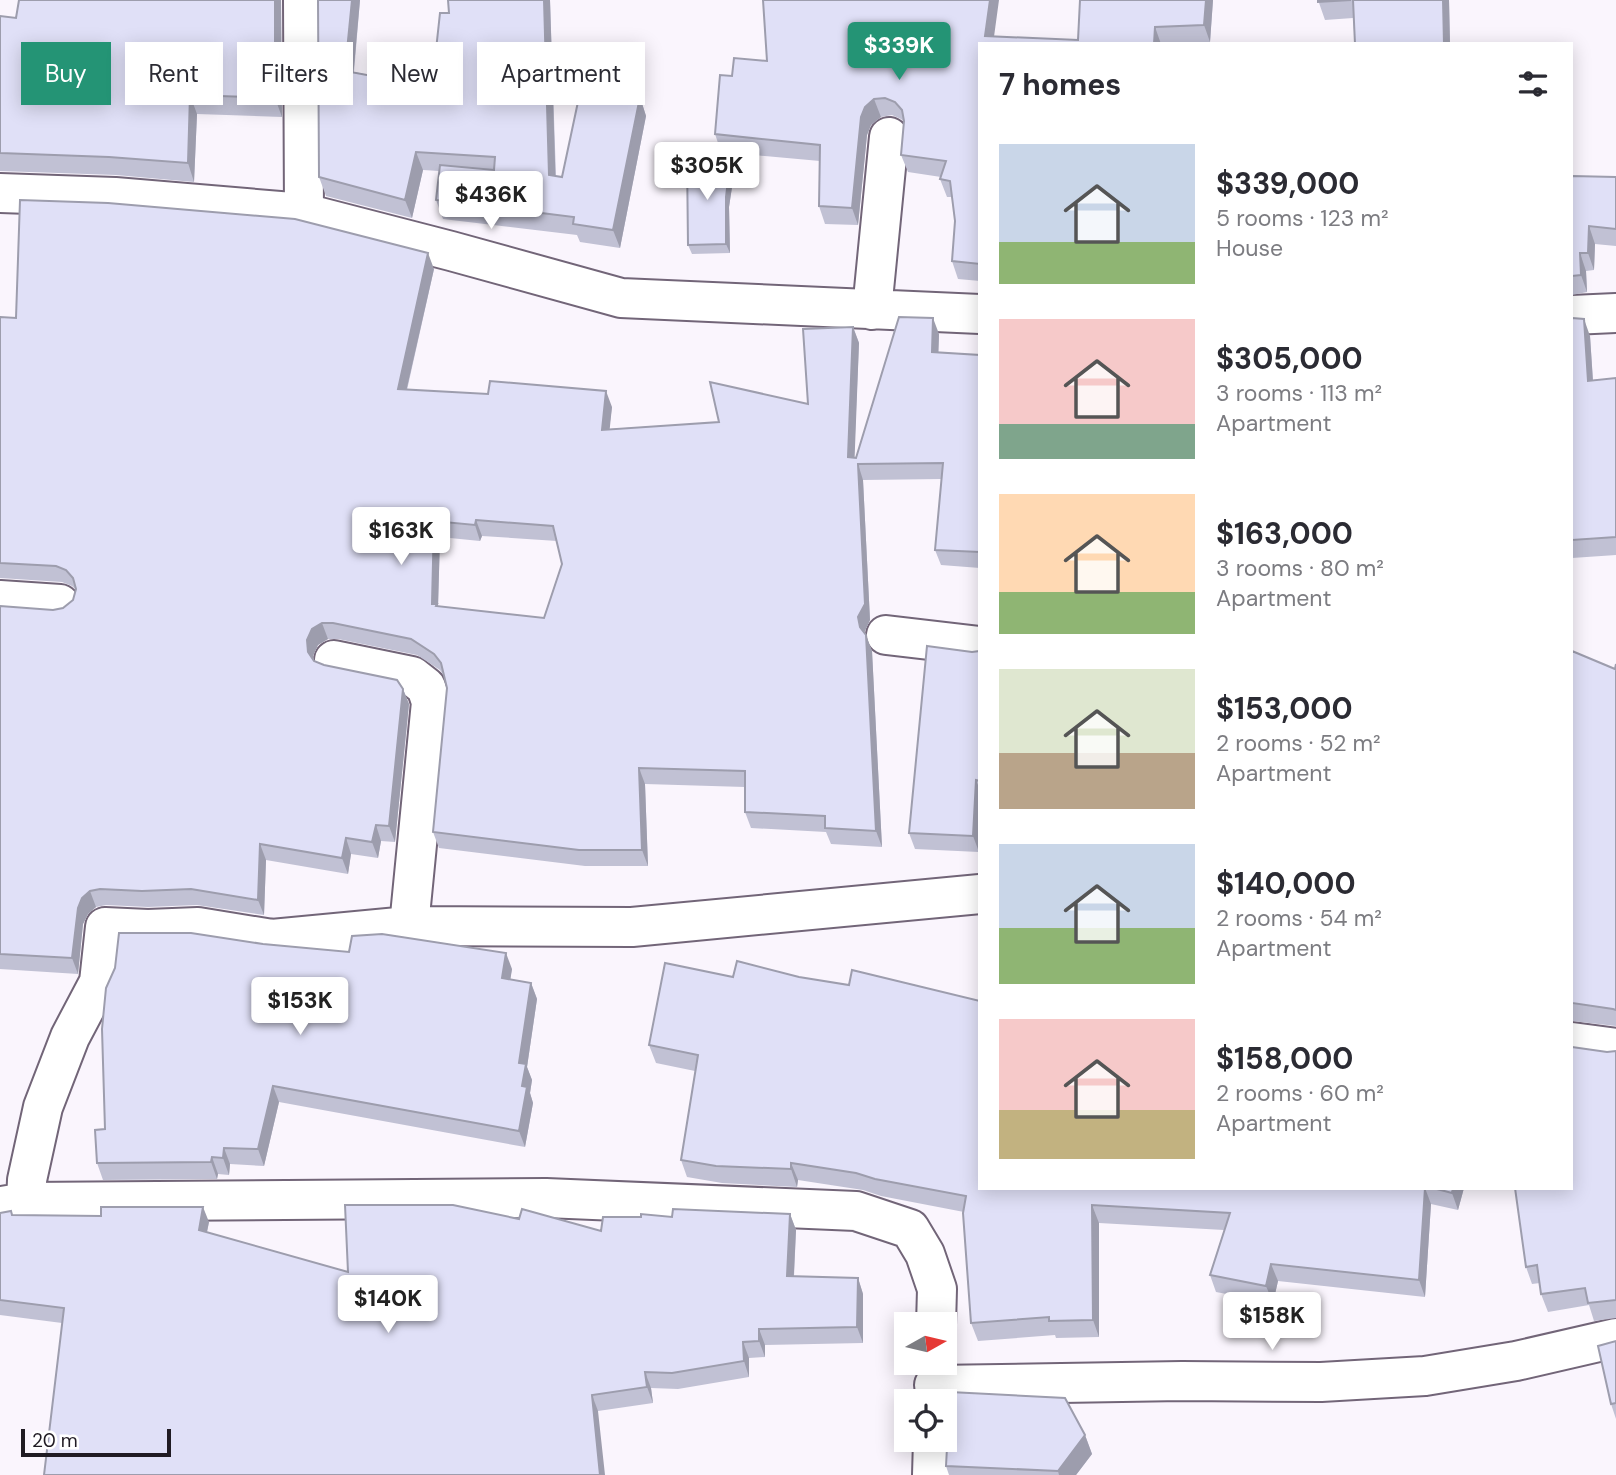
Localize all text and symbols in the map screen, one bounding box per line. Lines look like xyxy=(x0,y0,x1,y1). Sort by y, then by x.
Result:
pin: $339K xyxy=(850,22,948,82)
text: $339K xyxy=(864,30,934,60)
chip: Buy xyxy=(21,42,111,105)
chip: Rent xyxy=(125,42,223,105)
chip: Filters xyxy=(237,42,353,105)
chip: New xyxy=(367,42,463,105)
chip: Apartment xyxy=(477,42,645,105)
text: 7 homes xyxy=(999,65,1121,104)
icon: filters xyxy=(1514,65,1552,103)
pin: $305K xyxy=(658,142,756,202)
text: $305K xyxy=(670,150,744,180)
text: $339,000 xyxy=(1216,164,1359,203)
pin: $436K xyxy=(442,172,540,231)
icon: home xyxy=(1055,172,1139,256)
text: $436K xyxy=(455,179,527,209)
text: 5 rooms · 123 m² xyxy=(1216,203,1389,233)
text: House xyxy=(1216,233,1283,263)
text: $305,000 xyxy=(1216,339,1363,378)
icon: home xyxy=(1055,347,1139,431)
text: 3 rooms · 113 m² xyxy=(1216,378,1382,408)
text: Apartment xyxy=(1216,408,1331,438)
pin: $163K xyxy=(352,508,450,567)
text: $163,000 xyxy=(1216,514,1353,553)
text: $163K xyxy=(368,515,434,545)
icon: home xyxy=(1055,522,1139,606)
text: 3 rooms · 80 m² xyxy=(1216,553,1384,583)
text: Apartment xyxy=(1216,583,1331,613)
text: $153,000 xyxy=(1216,689,1353,728)
icon: home xyxy=(1055,697,1139,781)
text: 2 rooms · 52 m² xyxy=(1216,728,1381,758)
text: Apartment xyxy=(1216,758,1331,788)
text: $140,000 xyxy=(1216,864,1356,903)
icon: home xyxy=(1055,872,1139,956)
text: 2 rooms · 54 m² xyxy=(1216,903,1382,933)
text: Apartment xyxy=(1216,933,1331,963)
pin: $153K xyxy=(251,978,349,1037)
text: $153K xyxy=(267,985,333,1015)
text: $158,000 xyxy=(1216,1039,1353,1078)
icon: home xyxy=(1055,1047,1139,1131)
text: 2 rooms · 60 m² xyxy=(1216,1078,1384,1108)
text: Apartment xyxy=(1216,1108,1331,1138)
pin: $140K xyxy=(339,1276,437,1335)
text: $140K xyxy=(354,1283,422,1313)
pin: $158K xyxy=(1223,1292,1321,1352)
text: $158K xyxy=(1239,1300,1305,1330)
north arrow xyxy=(894,1312,957,1376)
map controls xyxy=(894,1312,957,1452)
button: locate xyxy=(894,1389,957,1452)
scale bar xyxy=(21,1426,172,1458)
text: 20 m xyxy=(32,1428,78,1453)

